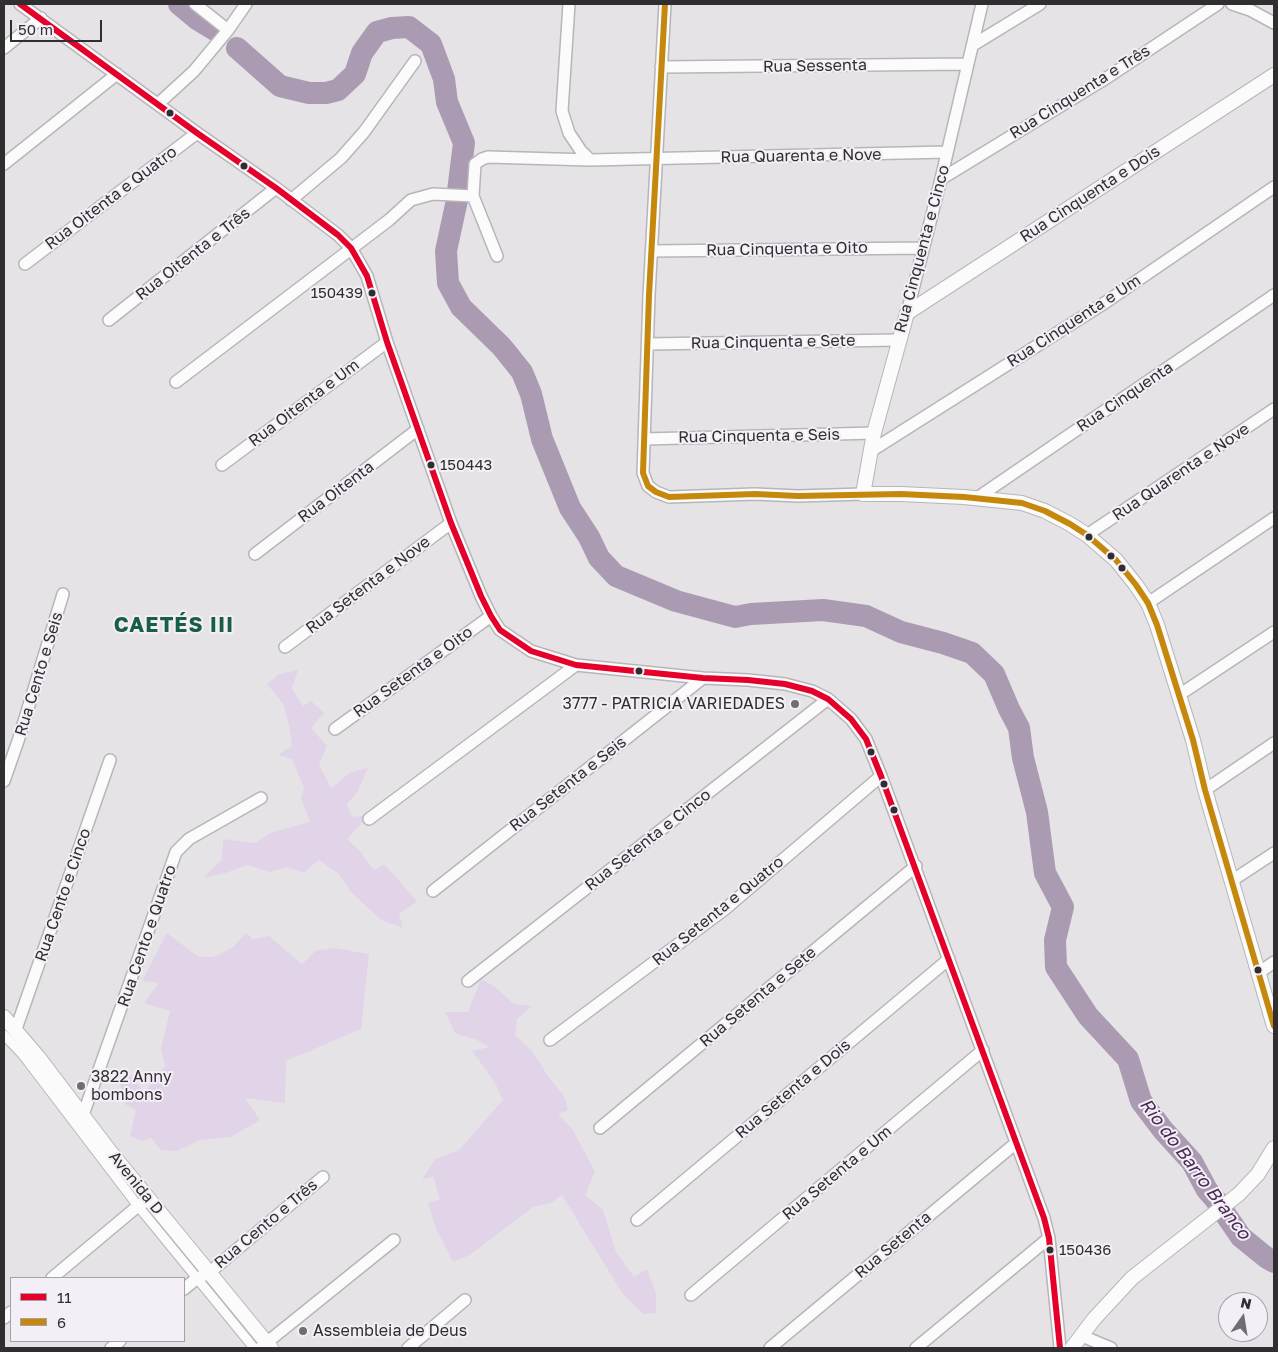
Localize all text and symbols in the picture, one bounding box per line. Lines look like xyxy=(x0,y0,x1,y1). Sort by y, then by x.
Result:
scale bar xyxy=(12,10,105,42)
text: 50 m xyxy=(18,20,53,38)
street label: Rua Cinquenta e Três xyxy=(1006,41,1154,143)
street label: Rua Sessenta xyxy=(763,55,867,77)
unlabelled marker xyxy=(165,108,175,118)
street label: Rua Oitenta e Quatro xyxy=(41,142,181,254)
street label: Rua Cinquenta e Dois xyxy=(1016,142,1164,246)
street label: Rua Quarenta e Nove xyxy=(720,145,882,167)
unlabelled marker xyxy=(239,161,249,171)
street label: Rua Cinquenta e Cinco xyxy=(890,163,954,335)
street label: Rua Oitenta e Três xyxy=(132,203,254,305)
street label: Rua Cinquenta e Oito xyxy=(706,238,868,260)
street label: Rua Cinquenta e Um xyxy=(1004,271,1144,371)
place label: 150439 xyxy=(311,284,363,302)
marker: 150439 xyxy=(367,288,377,298)
street label: Rua Cinquenta e Sete xyxy=(691,331,855,353)
street label: Rua Oitenta e Um xyxy=(245,355,363,451)
street label: Rua Cinquenta xyxy=(1073,358,1177,436)
street label: Rua Quarenta e Nove xyxy=(1109,419,1253,525)
street label: Rua Cinquenta e Seis xyxy=(678,425,840,447)
place label: 150443 xyxy=(440,456,492,474)
street label: Rua Oitenta xyxy=(294,457,378,527)
marker: 150443 xyxy=(426,460,436,470)
street label: Rua Setenta e Nove xyxy=(302,532,434,638)
unlabelled marker xyxy=(1084,532,1094,542)
unlabelled marker xyxy=(1106,551,1116,561)
unlabelled marker xyxy=(1117,563,1127,573)
street label: Rua Cento e Seis xyxy=(11,610,67,738)
district label: CAETÉS III xyxy=(113,612,235,638)
street label: Rua Setenta e Oito xyxy=(350,622,476,722)
unlabelled marker xyxy=(634,666,644,676)
place label: 3777 - PATRICIA VARIEDADES xyxy=(563,694,785,714)
marker: 3777 - PATRICIA VARIEDADES xyxy=(789,698,801,710)
street label: Rua Setenta e Seis xyxy=(506,732,630,836)
unlabelled marker xyxy=(866,747,876,757)
unlabelled marker xyxy=(879,779,889,789)
street label: Rua Setenta e Cinco xyxy=(581,785,715,895)
unlabelled marker xyxy=(889,805,899,815)
street label: Rua Cento e Cinco xyxy=(31,826,95,964)
street label: Rua Setenta e Quatro xyxy=(648,852,788,970)
street label: Rua Cento e Quatro xyxy=(114,862,180,1010)
street label: Rua Setenta e Sete xyxy=(696,943,820,1051)
unlabelled marker xyxy=(1253,965,1263,975)
street label: Rua Setenta e Dois xyxy=(732,1035,854,1143)
place label: 3822 Anny bombons xyxy=(91,1067,172,1105)
marker: 3822 Anny bombons xyxy=(75,1080,87,1092)
water label: Rio do Barro Branco xyxy=(1135,1094,1255,1244)
street label: Rua Setenta e Um xyxy=(778,1122,896,1224)
street label: Avenida D xyxy=(105,1147,167,1219)
street label: Rua Cento e Três xyxy=(211,1175,321,1273)
street label: Rua Setenta xyxy=(851,1208,935,1282)
place label: 150436 xyxy=(1059,1241,1111,1259)
marker: 150436 xyxy=(1045,1245,1055,1255)
legend xyxy=(10,1277,185,1342)
text: 11 xyxy=(57,1288,72,1306)
north arrow xyxy=(1218,1292,1268,1342)
text: N xyxy=(1239,1293,1253,1312)
text: 6 xyxy=(57,1313,66,1331)
place label: Assembleia de Deus xyxy=(313,1321,467,1341)
marker: Assembleia de Deus xyxy=(297,1325,309,1337)

